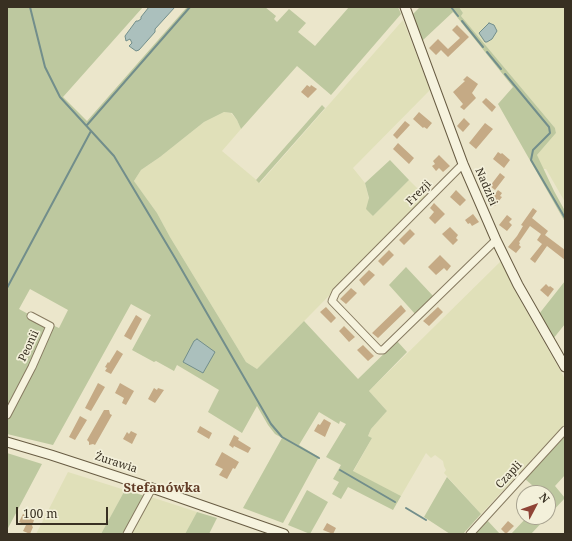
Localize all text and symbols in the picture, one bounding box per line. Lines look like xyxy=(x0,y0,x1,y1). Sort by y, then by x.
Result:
street label: Nadziei xyxy=(472,166,500,208)
street label: Frezji xyxy=(404,178,434,208)
street label: Peonii xyxy=(16,328,42,364)
street label: Żurawia xyxy=(93,450,139,476)
street label: Czapli xyxy=(493,459,525,491)
district label: Stefanówka xyxy=(123,480,201,496)
north arrow xyxy=(516,485,556,525)
text: N xyxy=(536,489,553,506)
scale bar xyxy=(18,499,110,525)
text: 100 m xyxy=(23,505,58,522)

